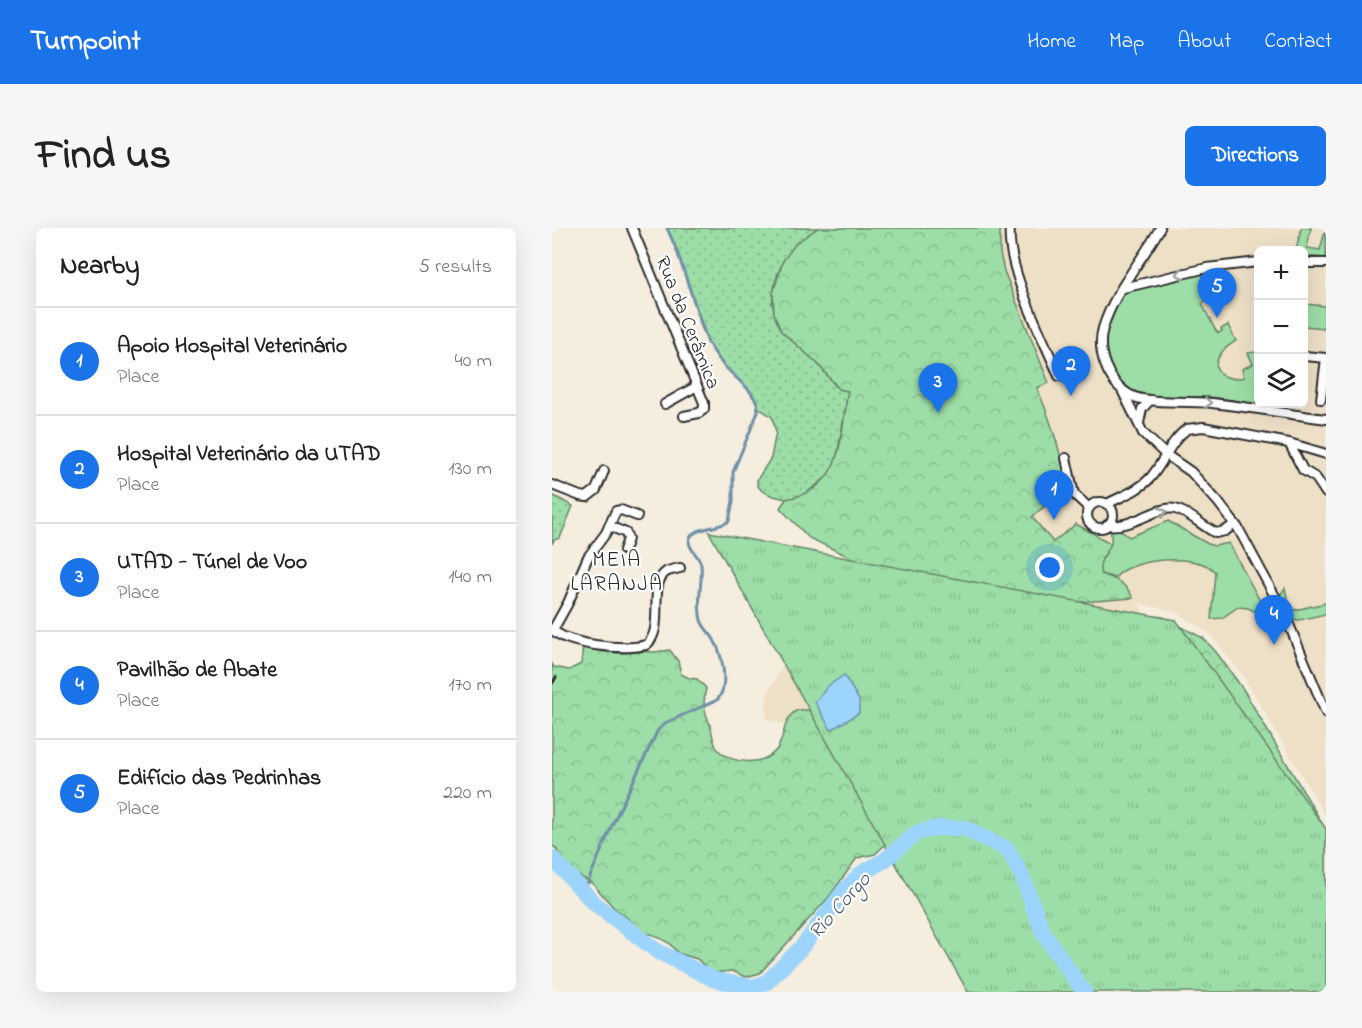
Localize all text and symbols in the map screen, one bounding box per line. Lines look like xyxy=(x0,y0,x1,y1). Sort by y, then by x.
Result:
text: Turnpoint xyxy=(30,22,141,63)
text: Home xyxy=(1027,27,1076,57)
text: Map xyxy=(1109,27,1144,57)
text: About xyxy=(1177,27,1231,57)
text: Contact xyxy=(1264,27,1332,57)
text: Find us xyxy=(36,126,171,187)
button: Directions xyxy=(1185,126,1326,186)
map controls xyxy=(1254,246,1308,408)
button: + xyxy=(1254,246,1308,300)
text: Nearby xyxy=(60,248,139,286)
street label: Rua da Cerâmica xyxy=(647,252,727,394)
text: 5 results xyxy=(419,253,492,282)
one-way arrow xyxy=(1175,266,1185,279)
pin: 5 xyxy=(1198,268,1236,318)
button: − xyxy=(1254,300,1308,354)
text: Apoio Hospital Veterinário xyxy=(117,331,347,363)
pin: 2 xyxy=(1052,346,1090,396)
text: 1 xyxy=(76,347,83,376)
text: 40 m xyxy=(455,347,492,376)
button: layers xyxy=(1254,354,1308,408)
text: Place xyxy=(117,363,159,392)
pin: 3 xyxy=(918,364,958,413)
one-way arrow xyxy=(1203,396,1212,409)
text: Hospital Veterinário da UTAD xyxy=(117,439,381,471)
text: 2 xyxy=(75,455,84,484)
text: 130 m xyxy=(448,455,492,484)
pin: 1 xyxy=(1034,470,1074,520)
text: Place xyxy=(117,471,159,500)
one-way arrow xyxy=(1157,507,1168,519)
district label: MEIA LARANJA xyxy=(570,546,664,600)
text: UTAD - Túnel de Voo xyxy=(117,547,307,579)
your location xyxy=(1035,553,1064,582)
text: 3 xyxy=(75,563,84,592)
text: 140 m xyxy=(448,563,492,592)
text: Place xyxy=(117,579,159,608)
pin: 4 xyxy=(1254,596,1294,645)
text: Pavilhão de Abate xyxy=(117,655,277,687)
text: 4 xyxy=(75,671,84,700)
text: 170 m xyxy=(448,671,492,700)
text: Place xyxy=(117,687,159,716)
text: Edifício das Pedrinhas xyxy=(117,763,321,795)
text: 5 xyxy=(74,779,85,808)
text: 220 m xyxy=(443,779,492,808)
text: Place xyxy=(117,795,159,824)
water label: Rio Corgo xyxy=(802,865,880,947)

